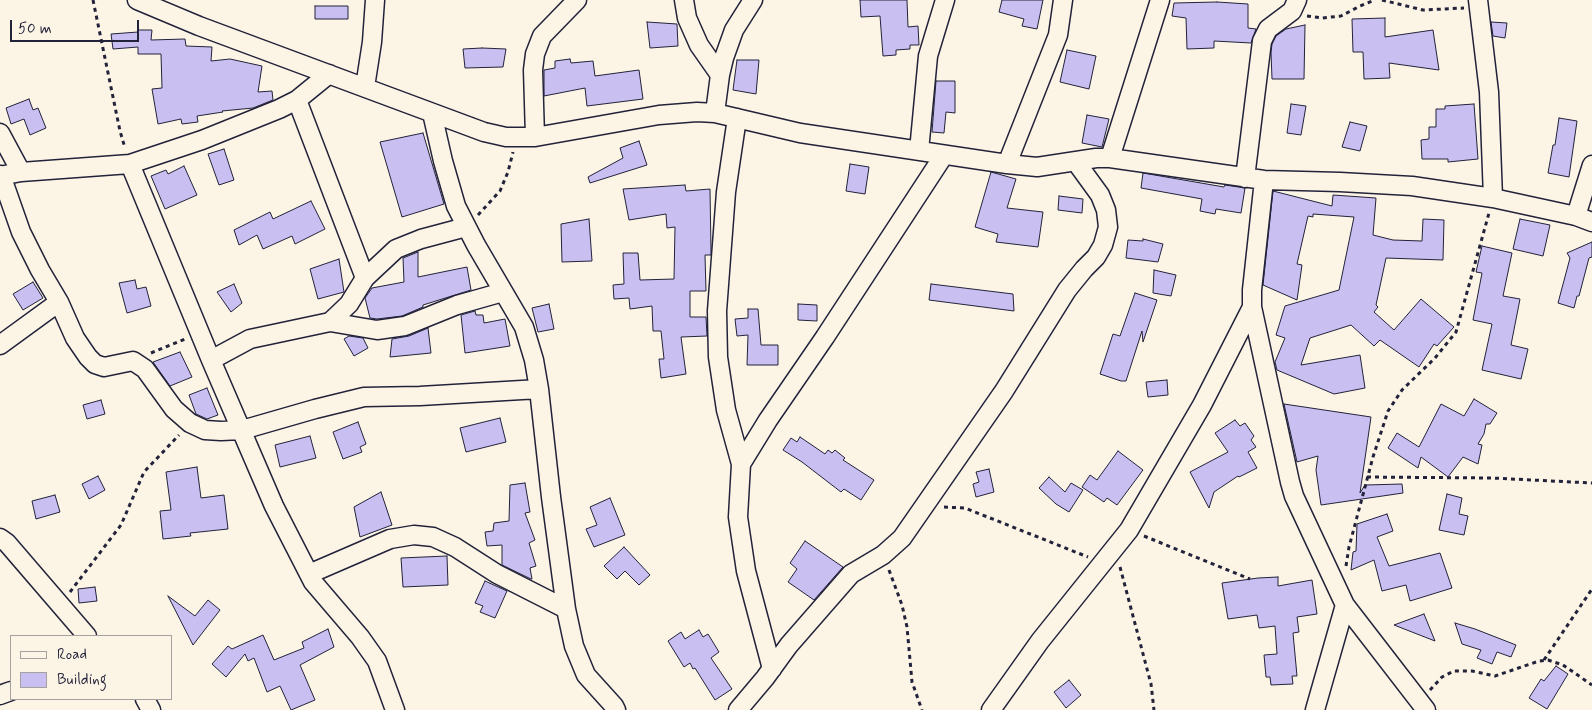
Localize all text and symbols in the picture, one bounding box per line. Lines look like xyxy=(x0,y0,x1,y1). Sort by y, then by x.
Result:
scale bar xyxy=(12,10,141,42)
text: 50 m xyxy=(18,19,52,39)
legend xyxy=(10,635,172,700)
text: Road xyxy=(57,645,87,665)
text: Building xyxy=(57,670,107,690)

